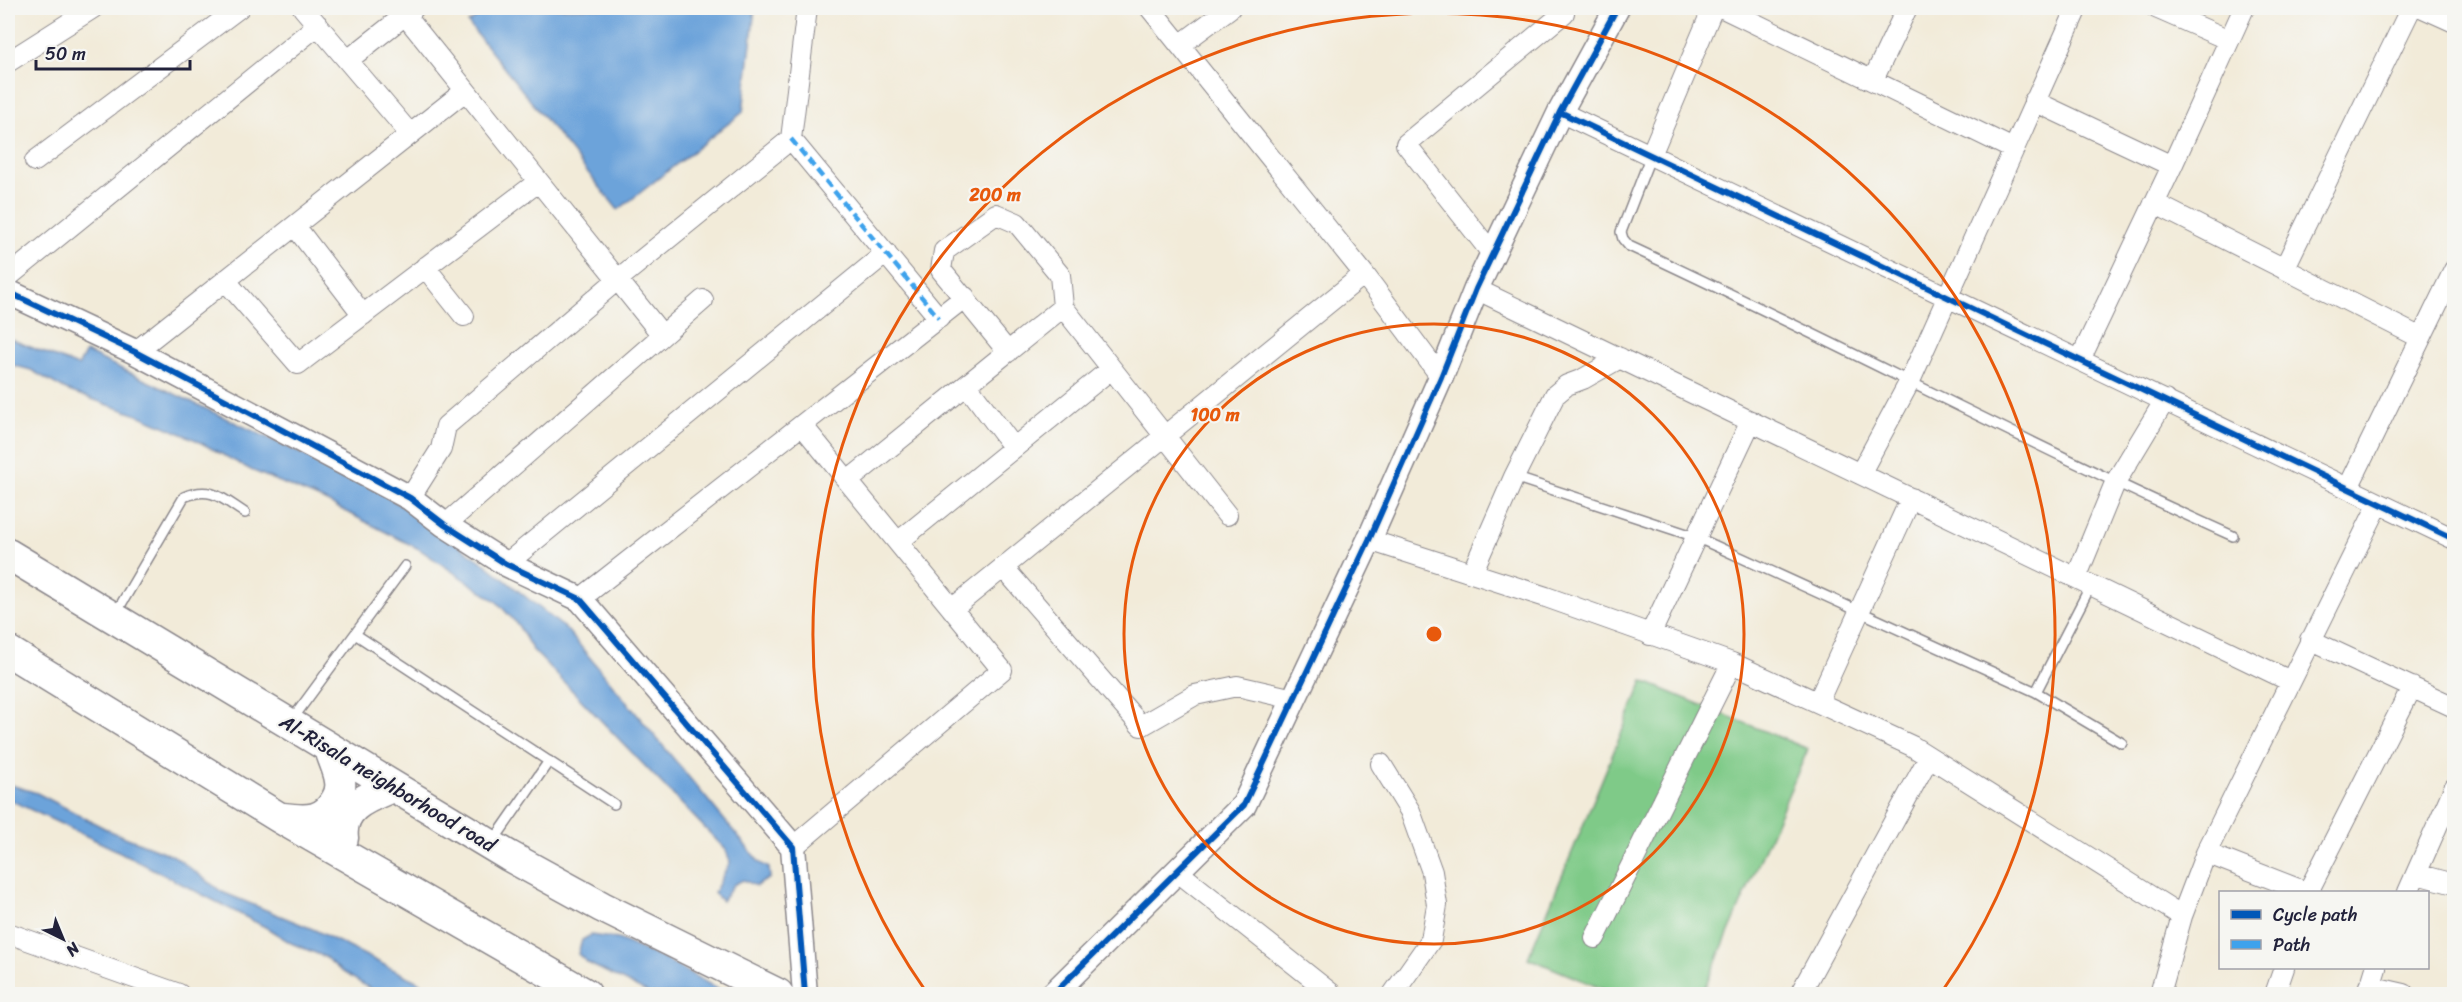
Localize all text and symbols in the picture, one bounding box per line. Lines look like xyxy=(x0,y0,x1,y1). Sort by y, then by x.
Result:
scale bar xyxy=(36,33,190,71)
text: 50 m xyxy=(45,38,86,70)
text: 200 m xyxy=(968,179,1021,211)
text: 100 m xyxy=(1191,399,1240,431)
centre of rings xyxy=(1424,624,1444,644)
street label: Al-Risala neighborhood road xyxy=(272,704,504,863)
legend xyxy=(2219,891,2429,969)
text: Cycle path xyxy=(2273,899,2357,931)
north arrow xyxy=(33,909,93,969)
text: Path xyxy=(2273,929,2310,961)
text: N xyxy=(58,935,88,965)

